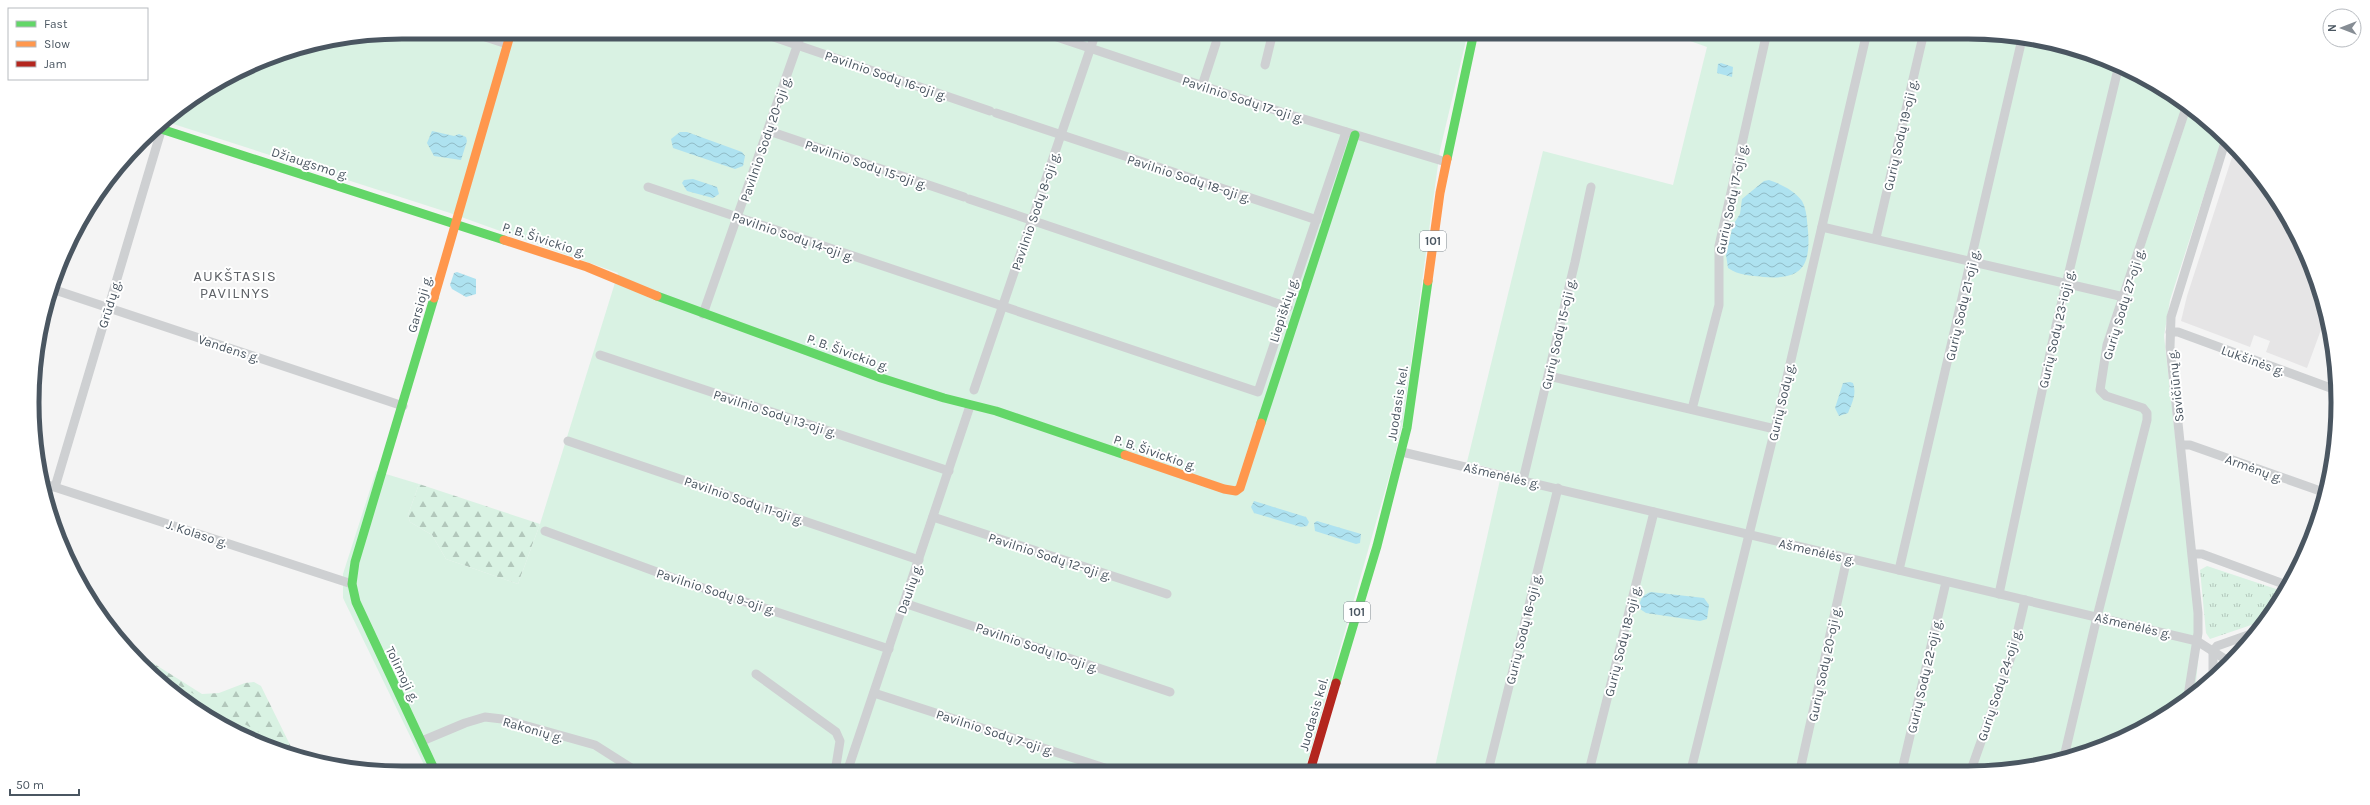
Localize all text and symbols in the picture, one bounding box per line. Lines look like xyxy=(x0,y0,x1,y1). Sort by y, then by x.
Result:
legend xyxy=(8,8,148,80)
north arrow xyxy=(2322,8,2362,48)
text: Fast xyxy=(44,17,68,31)
text: N xyxy=(2326,24,2339,32)
text: Slow xyxy=(44,37,70,51)
street label: Pavilnio Sodų 16-oji g. xyxy=(823,48,949,103)
text: Jam xyxy=(44,57,67,71)
street label: Pavilnio Sodų 17-oji g. xyxy=(1180,73,1305,126)
street label: Pavilnio Sodų 20-oji g. xyxy=(737,75,794,204)
street label: Gurių Sodų 19-oji g. xyxy=(1880,78,1921,192)
street label: Pavilnio Sodų 15-oji g. xyxy=(803,137,929,192)
street label: Gurių Sodų 17-oji g. xyxy=(1712,143,1750,256)
street label: Džiaugsmo g. xyxy=(270,144,350,183)
street label: Pavilnio Sodų 8-oji g. xyxy=(1008,150,1063,272)
street label: Pavilnio Sodų 18-oji g. xyxy=(1125,151,1252,205)
street label: Pavilnio Sodų 14-oji g. xyxy=(730,209,856,264)
street label: P. B. Šivickio g. xyxy=(501,218,587,260)
road number: 101 xyxy=(1420,231,1446,251)
street label: Gurių Sodų 27-oji g. xyxy=(2099,247,2148,362)
street label: Gurių Sodų 21-oji g. xyxy=(1942,248,1983,362)
district label: AUKŠTASIS PAVILNYS xyxy=(193,267,277,302)
street label: Gurių Sodų 23-ioji g. xyxy=(2036,269,2077,390)
street label: Garsioji g. xyxy=(404,274,435,334)
street label: Liepiškių g. xyxy=(1266,276,1301,344)
street label: Gurių Sodų 15-oji g. xyxy=(1538,277,1579,391)
street label: Grūdų g. xyxy=(95,278,124,330)
street label: P. B. Šivickio g. xyxy=(805,330,891,374)
street label: Vandens g. xyxy=(196,331,261,365)
street label: Lukšinės g. xyxy=(2219,342,2286,379)
street label: Savičiūnų g. xyxy=(2164,349,2187,423)
street label: Gurių Sodų g. xyxy=(1765,362,1798,442)
street label: Juodasis kel. xyxy=(1384,365,1411,442)
street label: Pavilnio Sodų 13-oji g. xyxy=(712,387,838,440)
street label: P. B. Šivickio g. xyxy=(1112,430,1198,474)
street label: Armėnų g. xyxy=(2223,451,2284,486)
street label: Ašmenėlės g. xyxy=(1462,459,1541,492)
street label: Pavilnio Sodų 11-oji g. xyxy=(682,473,805,528)
street label: J. Kolaso g. xyxy=(165,517,229,550)
street label: Pavilnio Sodų 12-oji g. xyxy=(987,530,1113,583)
street label: Ašmenėlės g. xyxy=(1777,535,1856,568)
street label: Daulių g. xyxy=(894,562,925,616)
street label: Pavilnio Sodų 9-oji g. xyxy=(655,565,777,618)
street label: Gurių Sodų 16-oji g. xyxy=(1502,572,1544,686)
street label: Gurių Sodų 18-oji g. xyxy=(1601,584,1644,698)
road number: 101 xyxy=(1344,602,1370,622)
street label: Gurių Sodų 20-oji g. xyxy=(1805,605,1844,723)
street label: Ašmenėlės g. xyxy=(2093,609,2172,642)
street label: Gurių Sodų 22-oji g. xyxy=(1904,618,1945,735)
street label: Pavilnio Sodų 10-oji g. xyxy=(974,619,1100,675)
street label: Gurių Sodų 24-oji g. xyxy=(1974,627,2025,743)
street label: Tolimoji g. xyxy=(383,644,422,704)
street label: Juodasis kel. xyxy=(1296,676,1331,753)
street label: Pavilnio Sodų 7-oji g. xyxy=(934,706,1055,759)
street label: Rakonių g. xyxy=(501,714,565,745)
scale bar xyxy=(10,771,79,797)
text: 50 m xyxy=(16,778,44,792)

